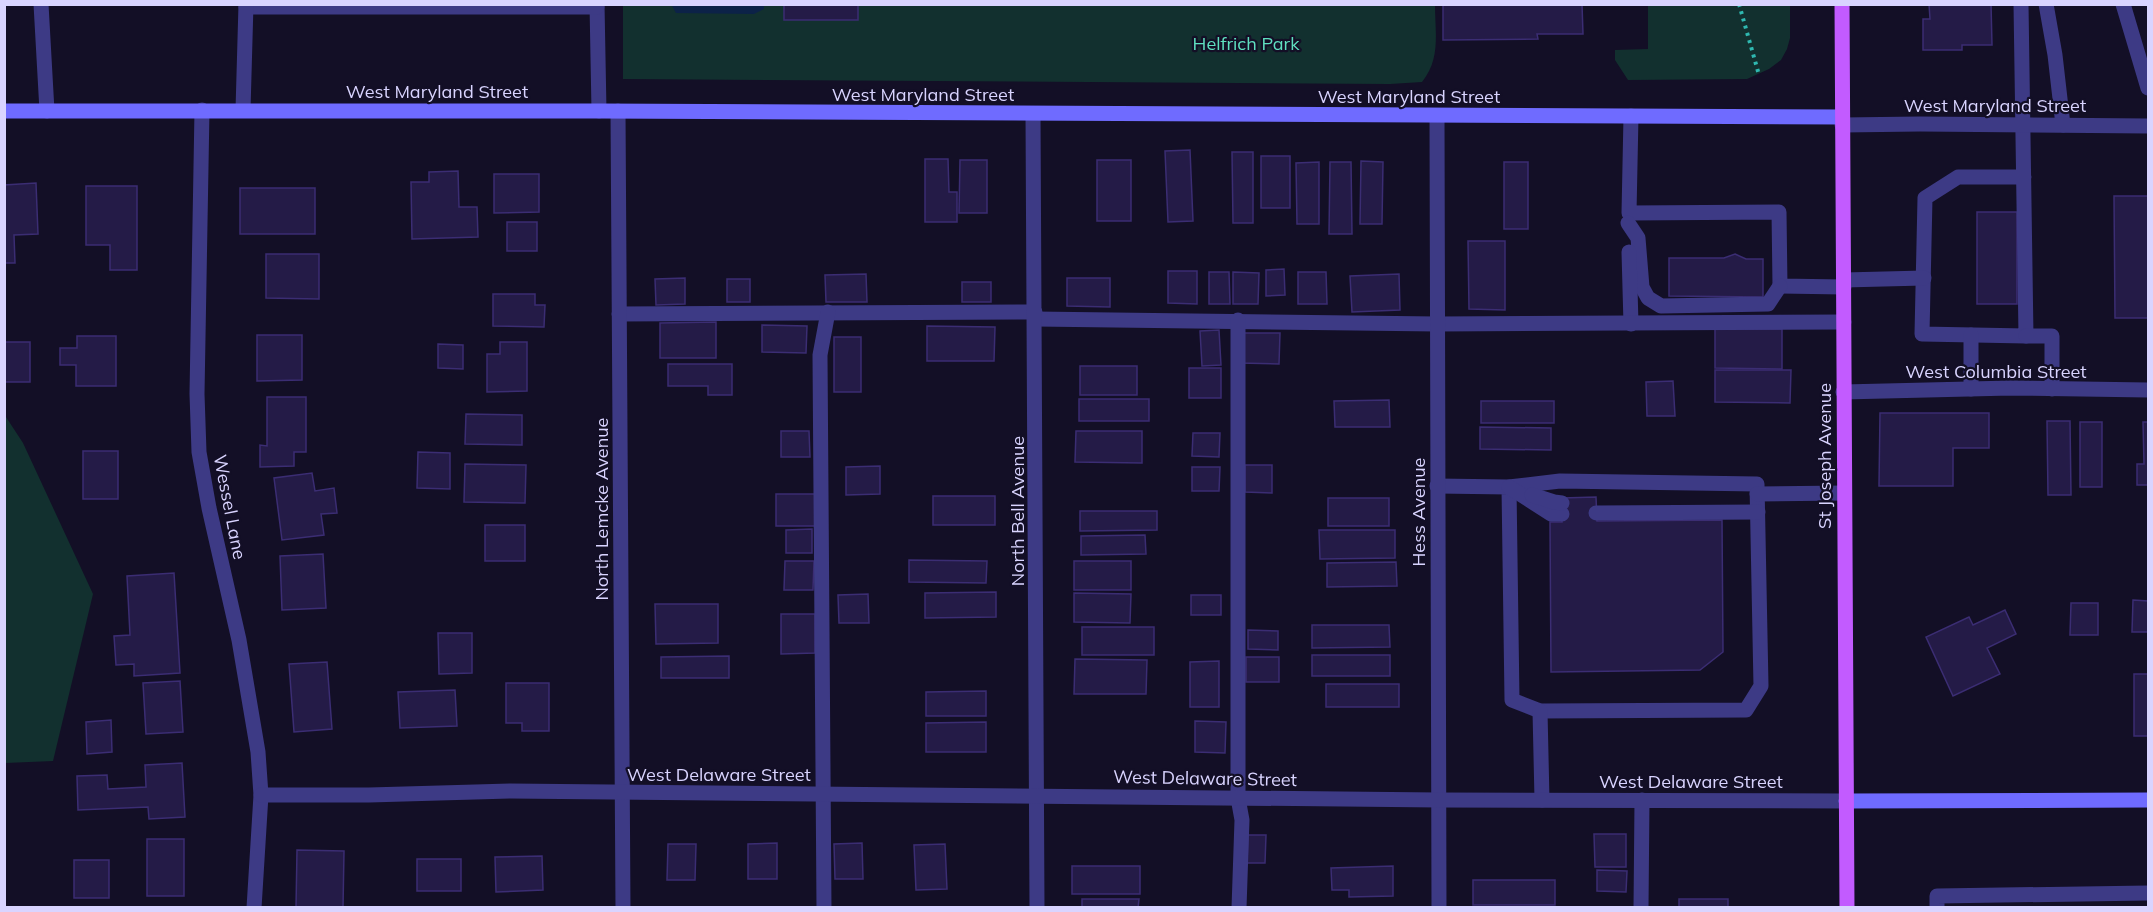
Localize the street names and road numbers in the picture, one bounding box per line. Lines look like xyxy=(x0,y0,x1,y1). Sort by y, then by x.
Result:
street label: West Maryland Street xyxy=(346,80,528,103)
street label: West Maryland Street xyxy=(832,83,1014,106)
street label: West Maryland Street xyxy=(1318,85,1500,108)
street label: West Maryland Street xyxy=(1904,94,2086,117)
street label: West Columbia Street xyxy=(1905,360,2087,383)
street label: St Joseph Avenue xyxy=(1813,383,1836,529)
street label: North Lemcke Avenue xyxy=(590,418,613,600)
street label: North Bell Avenue xyxy=(1006,436,1029,586)
street label: Wessel Lane xyxy=(209,453,251,561)
street label: Hess Avenue xyxy=(1407,458,1430,566)
street label: West Delaware Street xyxy=(627,763,811,786)
street label: West Delaware Street xyxy=(1113,765,1297,791)
street label: West Delaware Street xyxy=(1599,770,1783,793)

